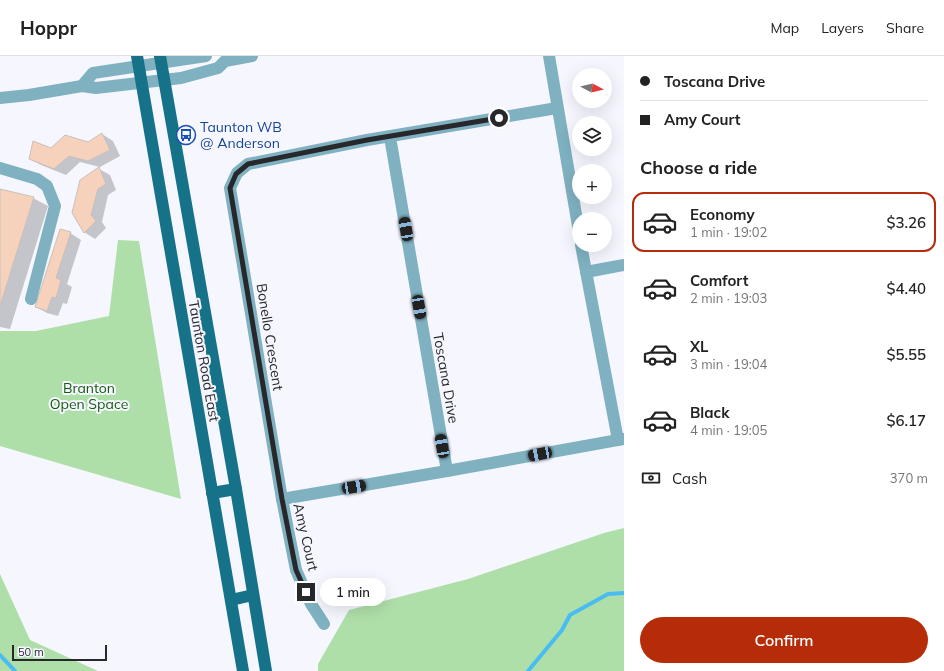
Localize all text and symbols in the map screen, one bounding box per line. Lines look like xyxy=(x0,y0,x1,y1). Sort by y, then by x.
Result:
text: Hoppr xyxy=(20,16,77,40)
text: Map xyxy=(770,19,799,37)
text: Layers xyxy=(821,19,864,37)
text: Share xyxy=(886,19,924,37)
north arrow xyxy=(572,68,612,108)
map controls xyxy=(572,68,612,252)
text: Toscana Drive xyxy=(664,72,765,91)
route start xyxy=(490,109,508,127)
text: Amy Court xyxy=(664,110,741,129)
button: layers xyxy=(572,116,612,156)
place label: Taunton WB @ Anderson xyxy=(200,118,282,152)
bus stop icon: Taunton WB @ Anderson xyxy=(175,124,197,146)
text: Choose a ride xyxy=(640,156,757,179)
button: + xyxy=(572,164,612,204)
icon: car xyxy=(642,204,678,240)
text: Economy xyxy=(690,205,755,224)
button: − xyxy=(572,212,612,252)
text: $3.26 xyxy=(886,213,926,232)
car xyxy=(398,216,414,242)
text: 1 min · 19:02 xyxy=(690,224,767,240)
icon: car xyxy=(642,270,678,306)
text: Comfort xyxy=(690,271,748,290)
text: $4.40 xyxy=(886,279,926,298)
street label: Bonello Crescent xyxy=(253,282,287,392)
text: 2 min · 19:03 xyxy=(690,290,767,306)
car xyxy=(411,294,427,320)
street label: Taunton Road East xyxy=(184,299,224,423)
street label: Toscana Drive xyxy=(429,331,463,425)
icon: car xyxy=(642,336,678,372)
text: XL xyxy=(690,337,708,356)
text: $5.55 xyxy=(886,345,926,364)
text: 3 min · 19:04 xyxy=(690,356,767,372)
park label: Branton Open Space xyxy=(50,379,128,413)
icon: car xyxy=(642,402,678,438)
text: Black xyxy=(690,403,729,422)
text: $6.17 xyxy=(886,411,926,430)
text: 4 min · 19:05 xyxy=(690,422,767,438)
car xyxy=(434,433,450,459)
car xyxy=(527,446,553,462)
icon: cash xyxy=(640,467,662,489)
text: Cash xyxy=(672,469,707,488)
text: 370 m xyxy=(890,470,928,486)
car xyxy=(341,479,367,495)
street label: Amy Court xyxy=(289,501,323,573)
callout: 1 min xyxy=(320,578,386,606)
route end xyxy=(297,583,315,601)
text: 1 min xyxy=(336,584,370,600)
button: Confirm xyxy=(640,617,928,663)
scale bar xyxy=(12,643,107,662)
text: 50 m xyxy=(18,645,44,659)

